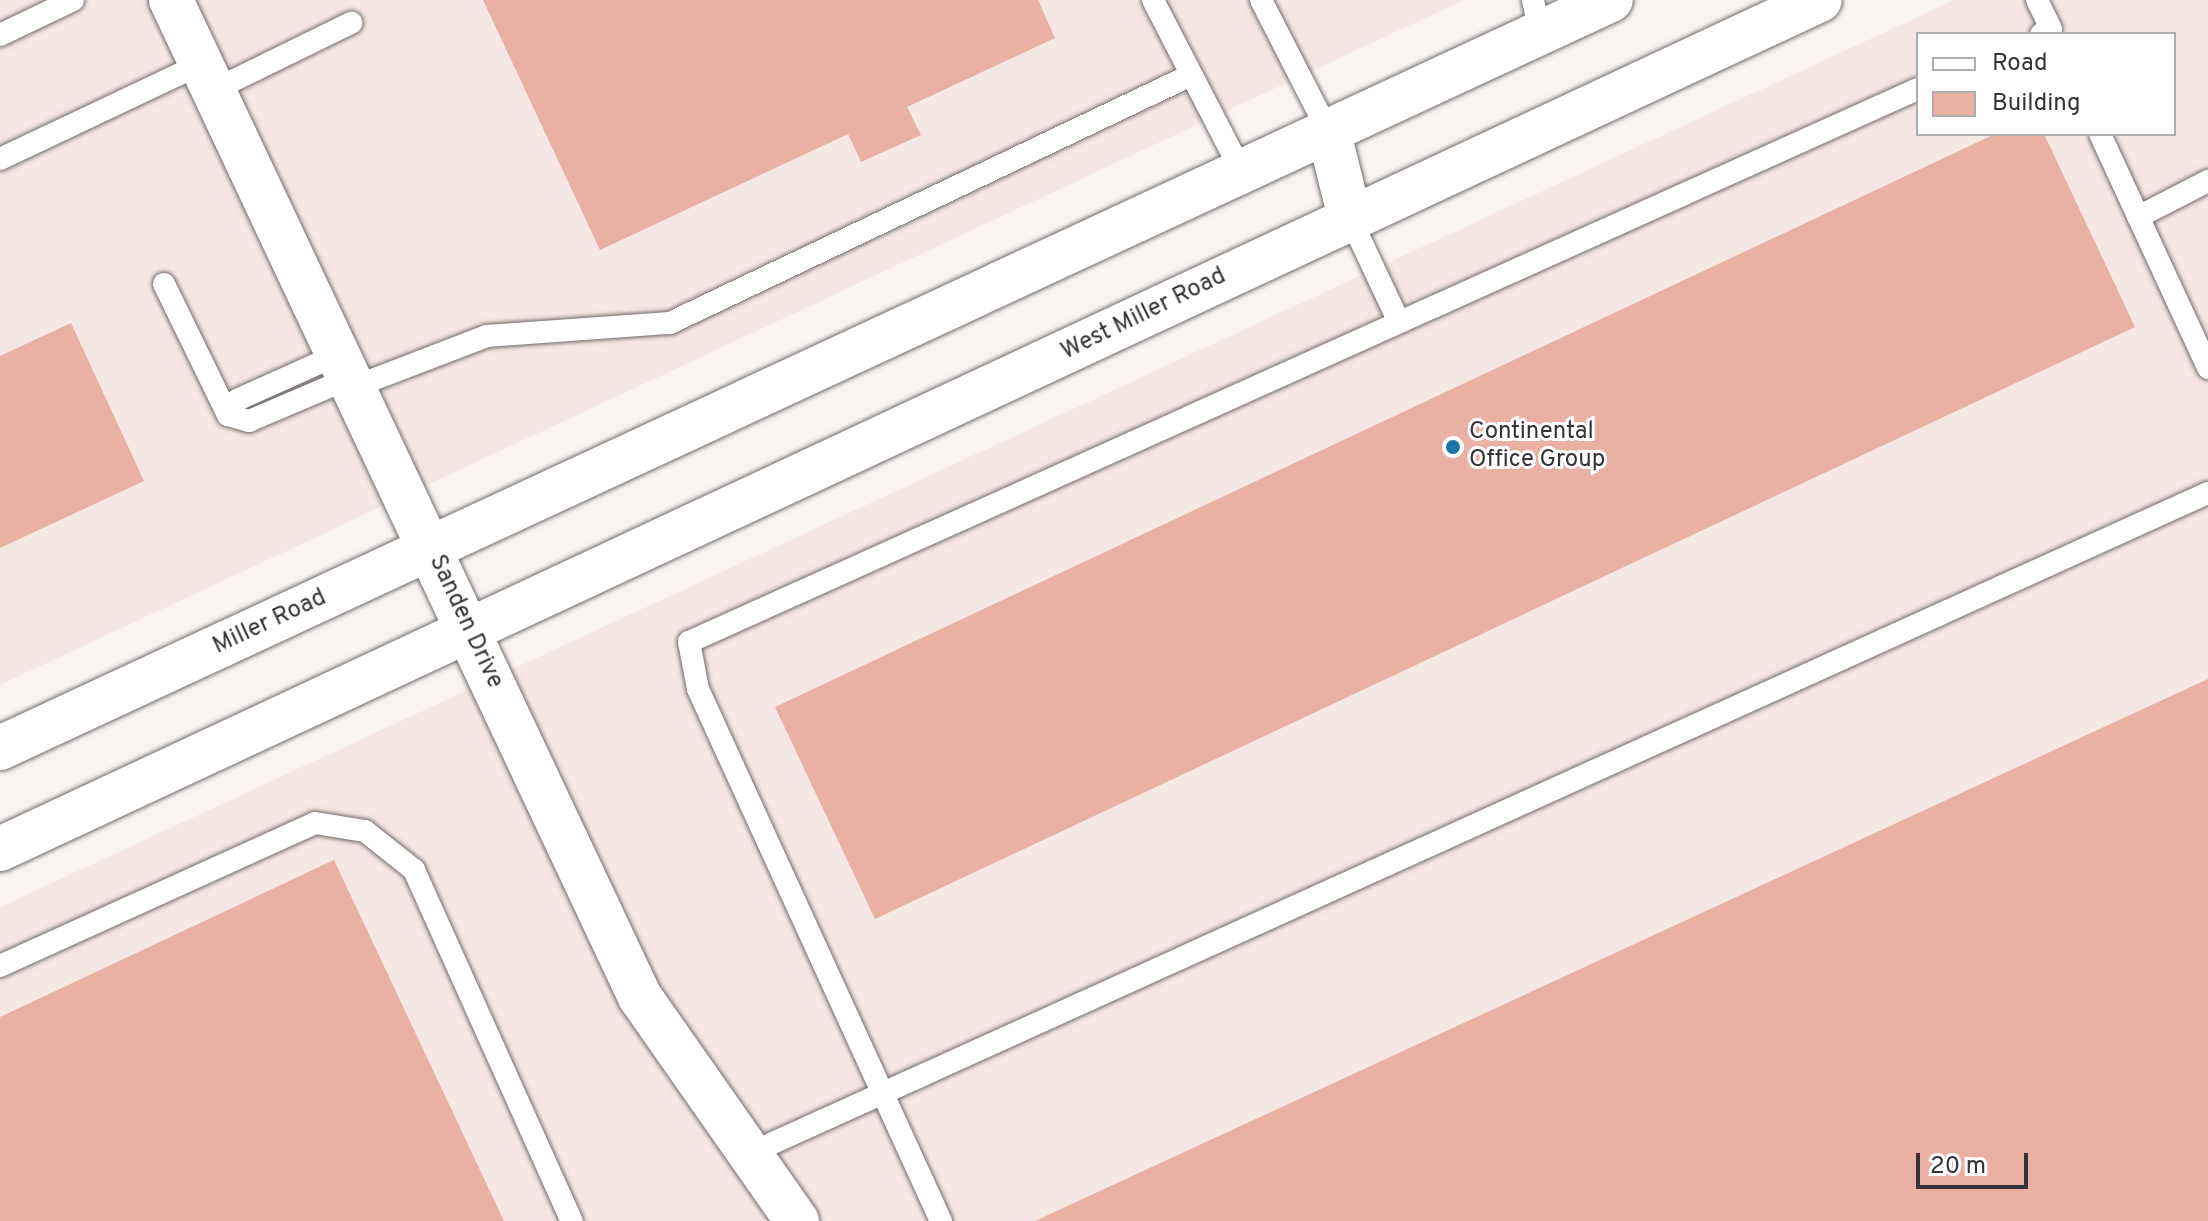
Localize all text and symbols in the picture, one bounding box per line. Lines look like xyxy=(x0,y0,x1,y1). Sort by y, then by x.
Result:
legend xyxy=(1916,32,2176,136)
text: Road xyxy=(1992,49,2048,79)
text: Building xyxy=(1992,89,2081,119)
street label: West Miller Road xyxy=(1057,263,1231,367)
place label: Continental Office Group xyxy=(1469,419,1605,475)
marker: Continental Office Group xyxy=(1444,438,1462,456)
street label: Sanden Drive xyxy=(422,551,508,693)
street label: Miller Road xyxy=(209,584,331,662)
scale bar xyxy=(1920,1137,2032,1187)
text: 20 m xyxy=(1930,1152,1986,1182)

